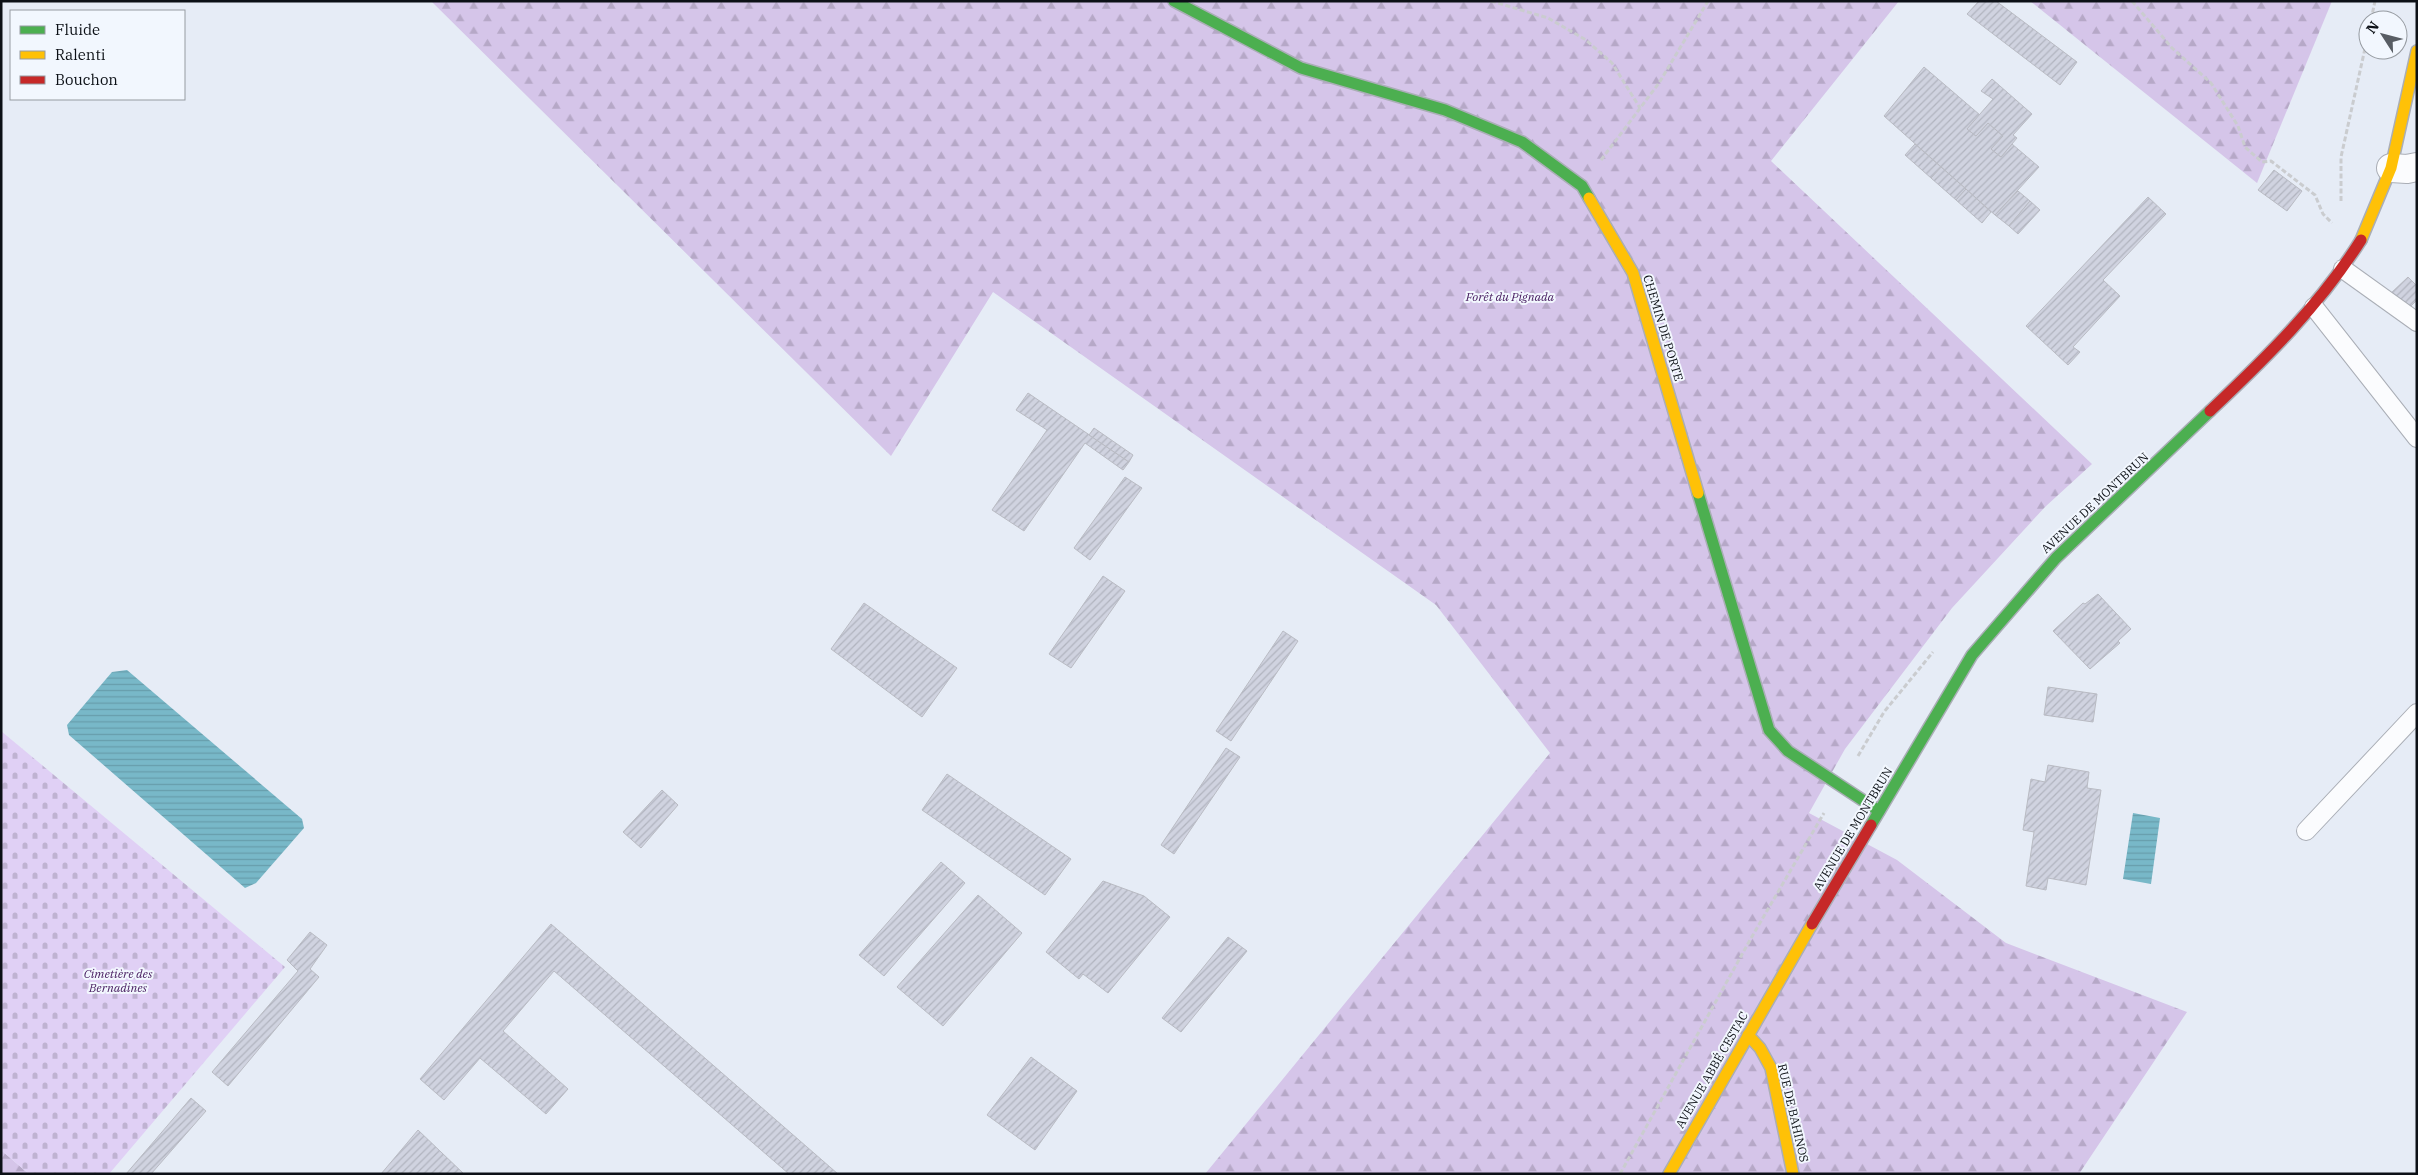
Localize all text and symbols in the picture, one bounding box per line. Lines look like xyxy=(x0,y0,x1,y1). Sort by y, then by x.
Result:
legend xyxy=(10,10,185,100)
north arrow xyxy=(2358,10,2408,60)
text: N xyxy=(2362,18,2383,37)
text: Fluide xyxy=(55,20,100,39)
text: Ralenti xyxy=(55,45,106,64)
text: Bouchon xyxy=(55,70,118,89)
street label: CHEMIN DE PORTE xyxy=(1640,273,1687,383)
park label: Forêt du Pignada xyxy=(1465,289,1555,304)
street label: AVENUE DE MONTBRUN xyxy=(2038,449,2151,556)
street label: AVENUE DE MONTBRUN xyxy=(1810,764,1895,893)
park label: Cimetière des Bernadines xyxy=(84,966,153,995)
street label: AVENUE ABBÉ CESTAC xyxy=(1672,1009,1751,1131)
street label: RUE DE BAHINOS xyxy=(1775,1062,1812,1164)

